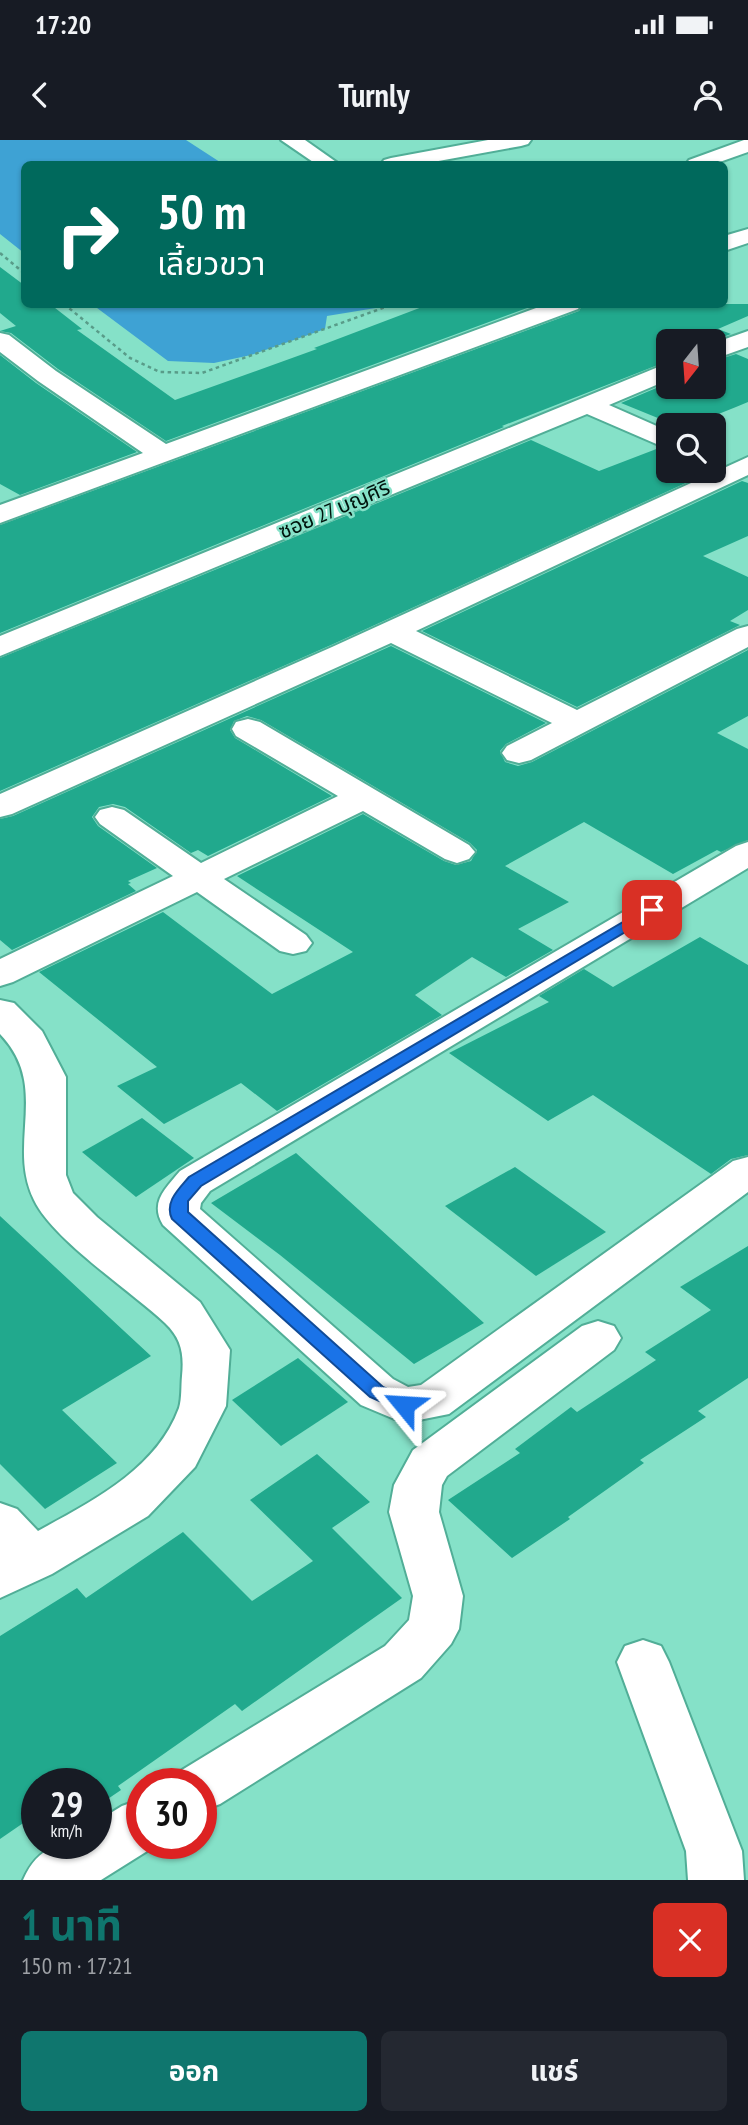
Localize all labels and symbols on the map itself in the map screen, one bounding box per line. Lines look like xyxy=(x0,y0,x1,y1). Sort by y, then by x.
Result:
north arrow xyxy=(656,329,726,399)
street label: ซอย 27 บุญศิริ xyxy=(274,473,394,545)
pin xyxy=(622,880,682,940)
position arrow xyxy=(367,1368,441,1442)
speed limit sign: 30 xyxy=(126,1768,217,1859)

